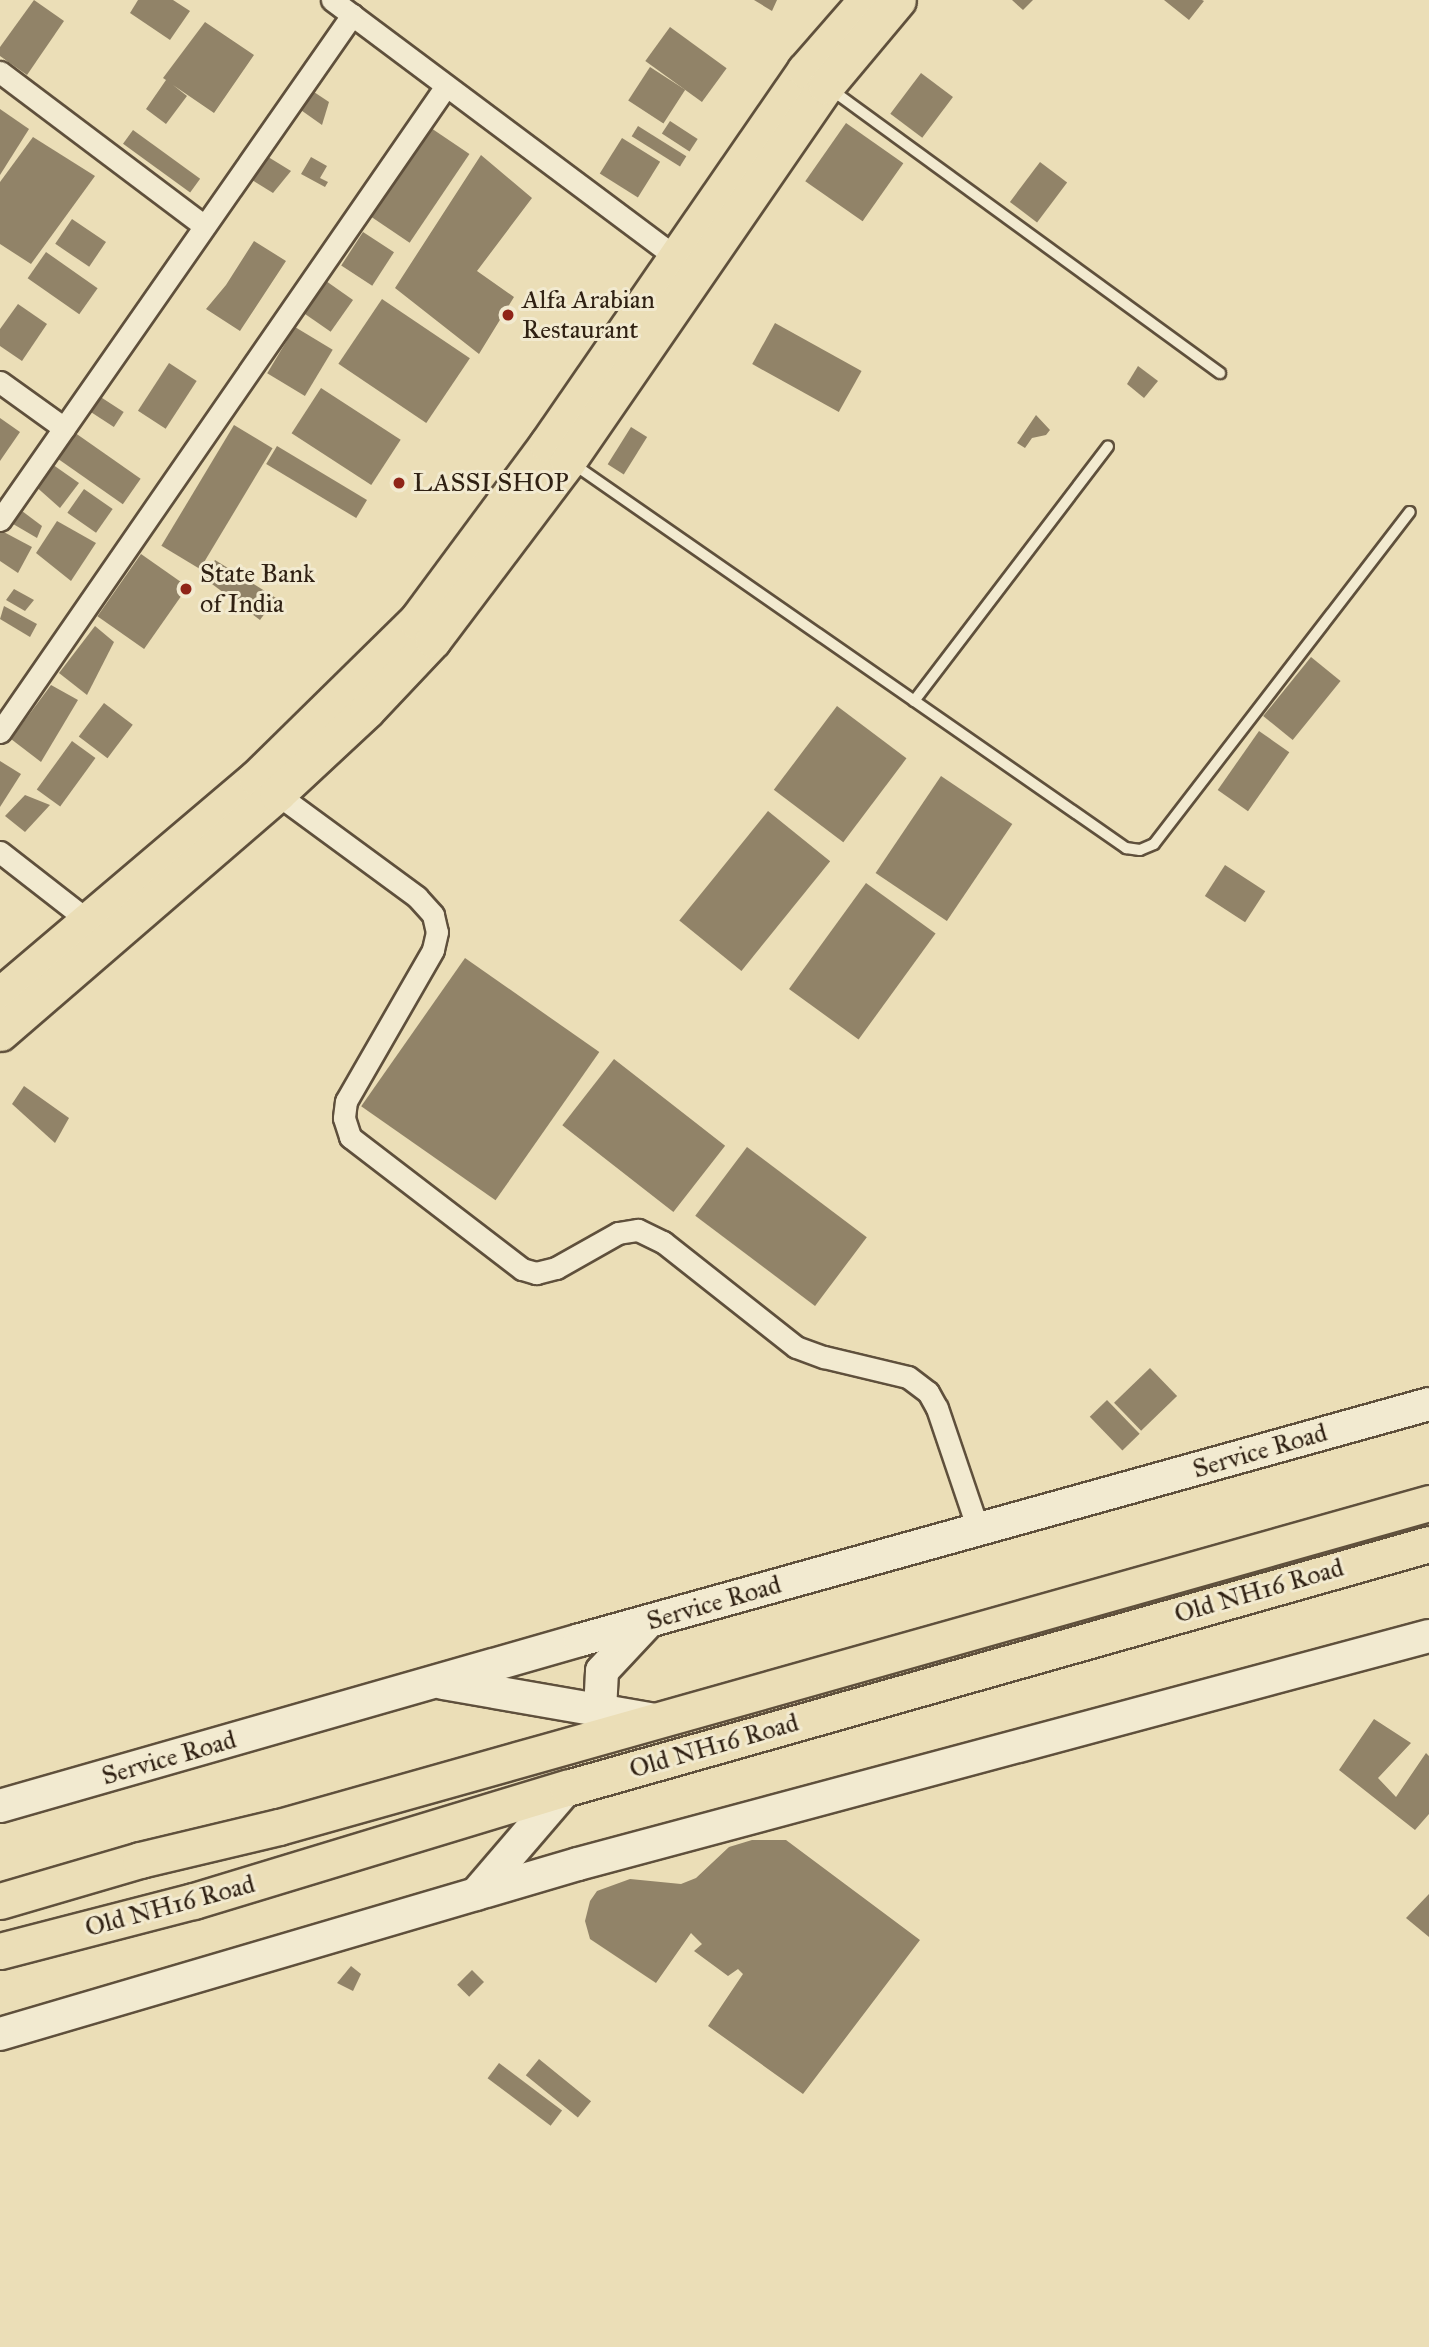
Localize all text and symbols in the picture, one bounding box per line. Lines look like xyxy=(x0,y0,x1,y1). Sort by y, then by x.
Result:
place label: Alfa Arabian Restaurant xyxy=(522,284,655,346)
marker: Alfa Arabian Restaurant xyxy=(500,307,516,323)
place label: LASSI SHOP xyxy=(413,467,569,499)
marker: LASSI SHOP xyxy=(391,475,407,491)
place label: State Bank of India xyxy=(200,558,315,620)
marker: State Bank of India xyxy=(178,581,194,597)
street label: Service Road xyxy=(1189,1417,1331,1485)
street label: Old NH16 Road xyxy=(1171,1552,1347,1630)
street label: Service Road xyxy=(643,1569,785,1637)
street label: Old NH16 Road xyxy=(626,1707,802,1785)
street label: Service Road xyxy=(98,1724,240,1792)
street label: Old NH16 Road xyxy=(82,1868,258,1944)

